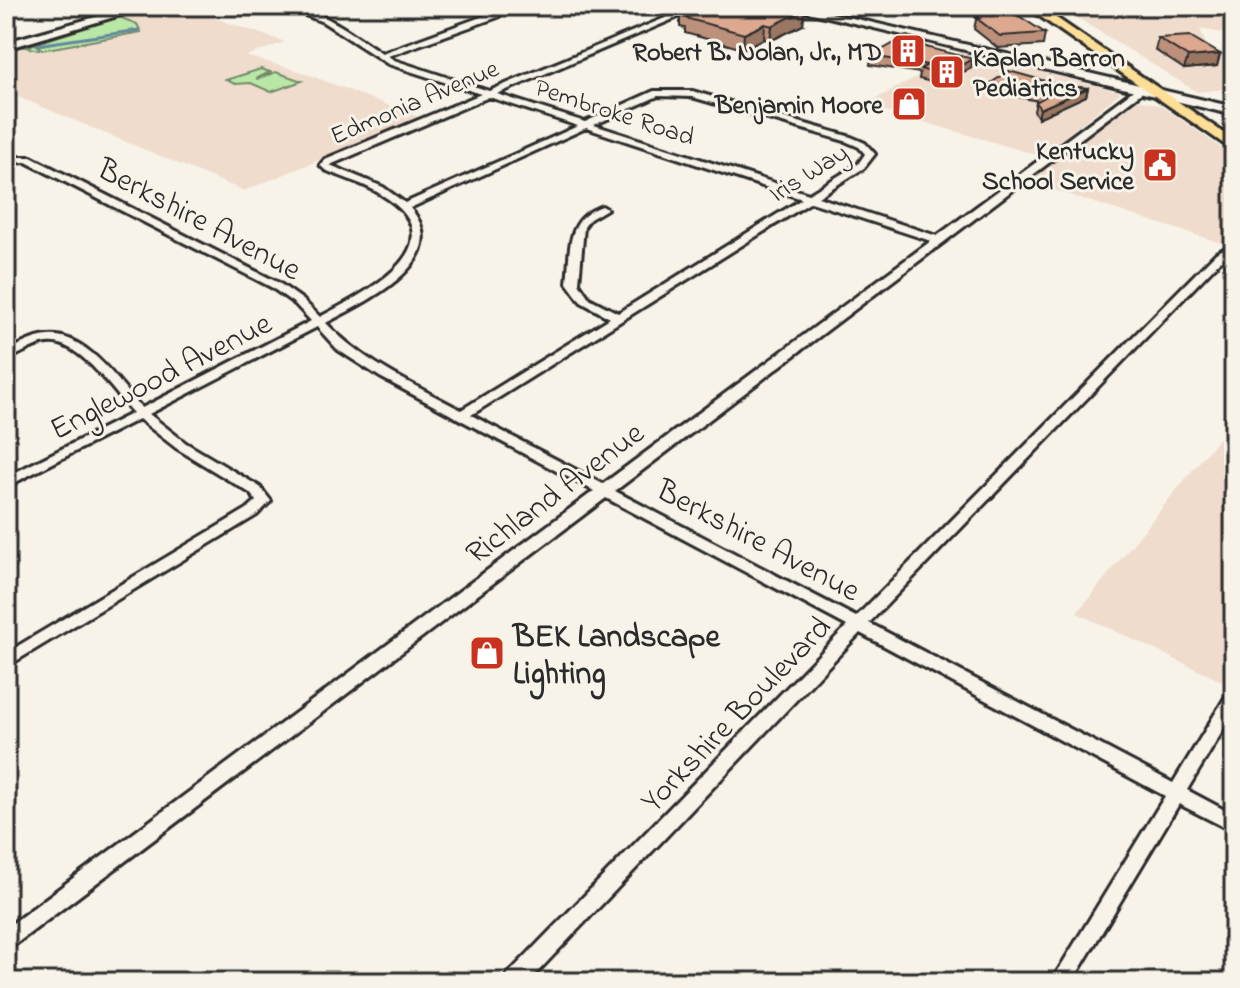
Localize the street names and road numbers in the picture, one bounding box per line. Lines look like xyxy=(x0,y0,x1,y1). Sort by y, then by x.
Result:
street label: Edmonia Avenue xyxy=(325,51,506,156)
street label: Pembroke Road xyxy=(529,70,699,158)
street label: Iris Way xyxy=(763,135,857,214)
street label: Berkshire Avenue xyxy=(87,147,309,295)
street label: Englewood Avenue xyxy=(42,302,281,454)
street label: Richland Avenue xyxy=(457,412,656,578)
street label: Berkshire Avenue xyxy=(646,468,868,616)
street label: Yorkshire Boulevard xyxy=(631,607,844,824)

